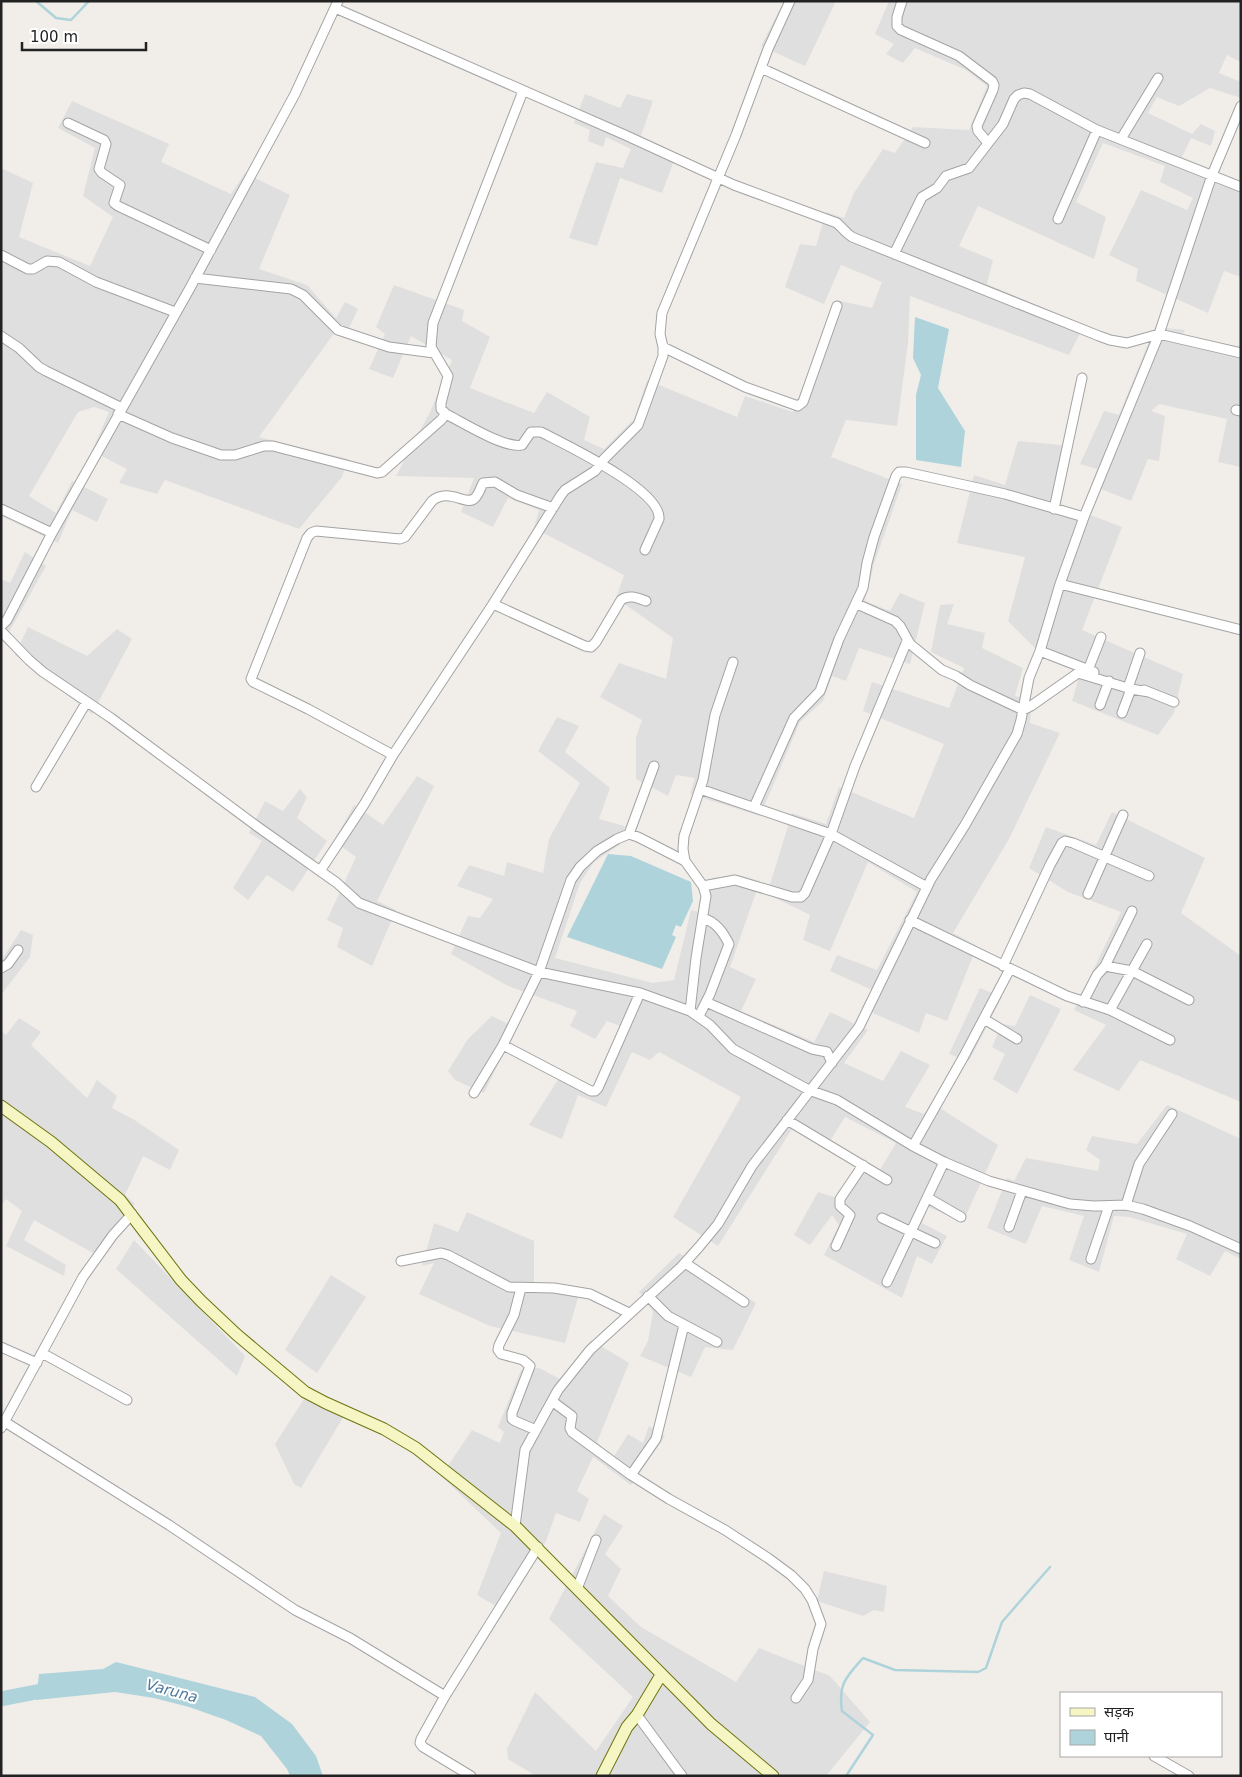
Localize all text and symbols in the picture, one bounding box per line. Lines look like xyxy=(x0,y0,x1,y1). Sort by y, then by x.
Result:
scale bar xyxy=(22,20,146,52)
text: 100 m xyxy=(30,28,78,46)
water label: Varuna xyxy=(144,1675,200,1707)
legend xyxy=(1060,1692,1222,1757)
text: सड़क xyxy=(1104,1703,1134,1721)
text: पानी xyxy=(1104,1728,1130,1746)

